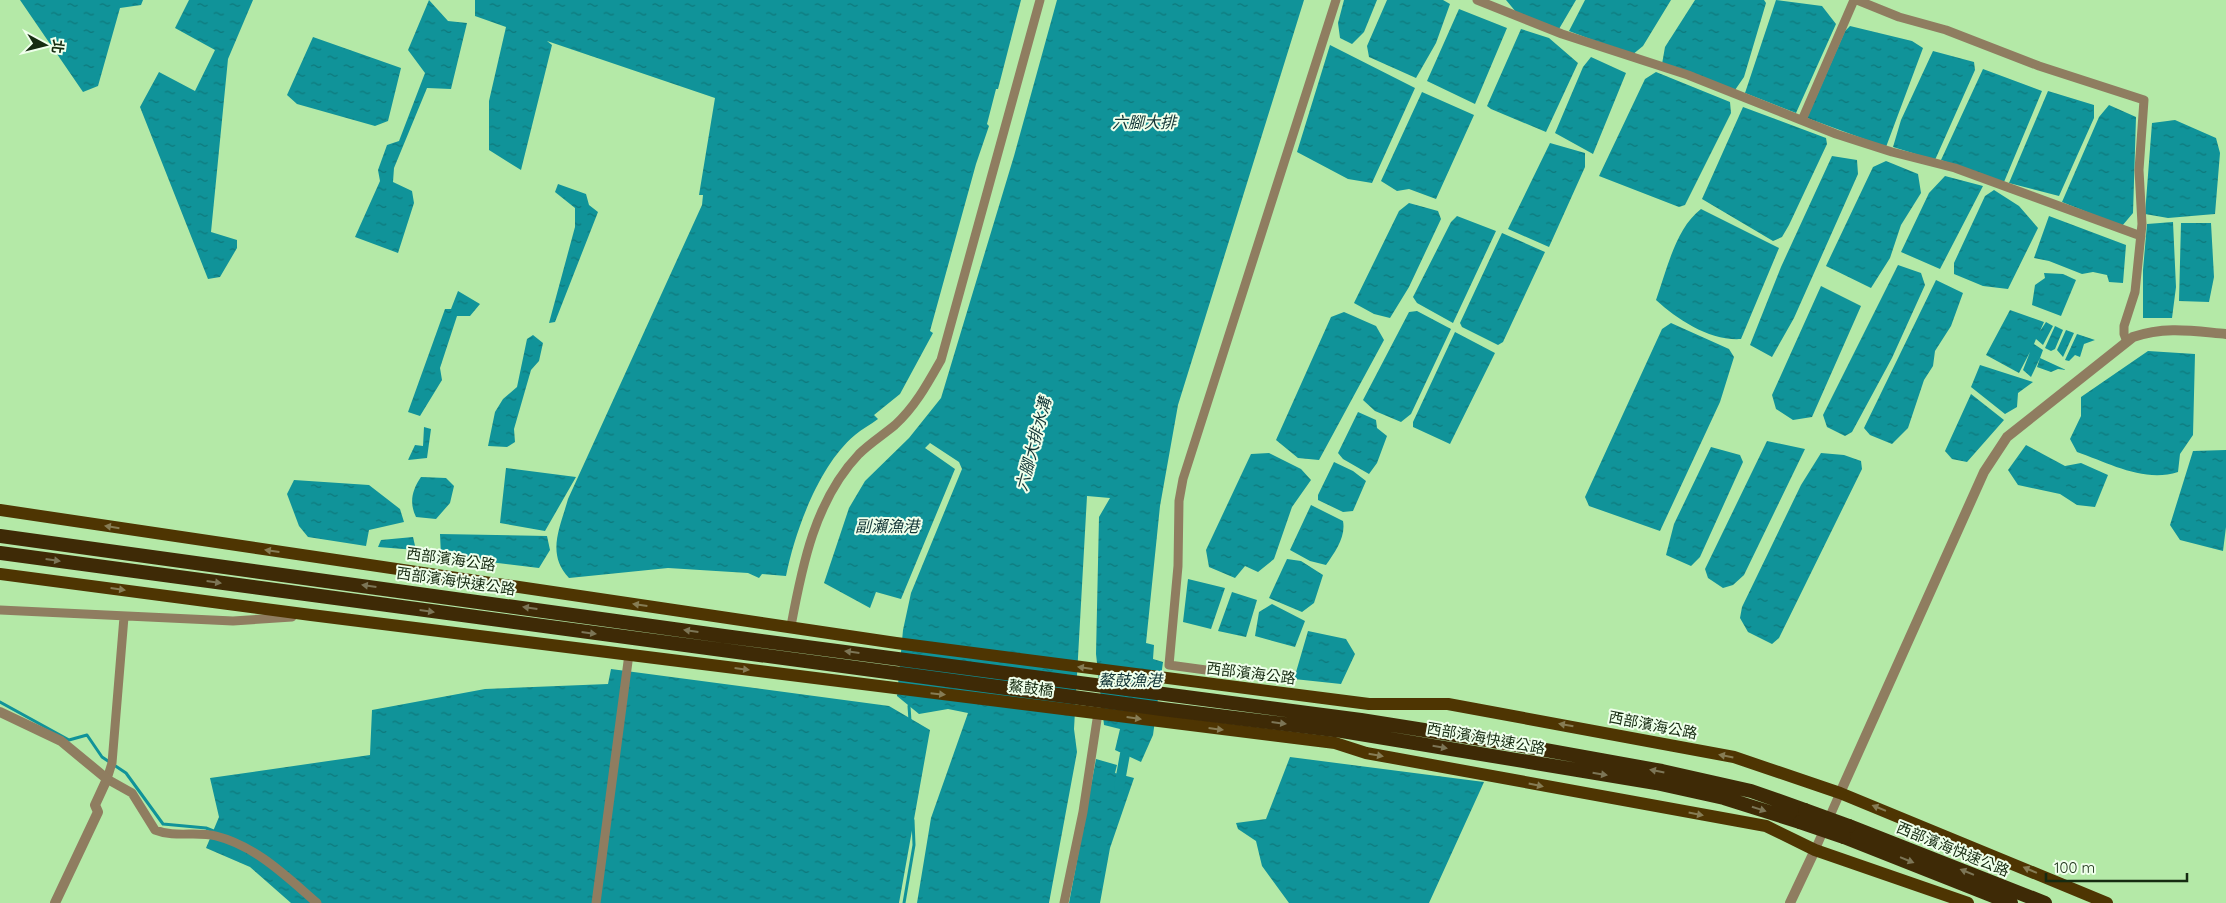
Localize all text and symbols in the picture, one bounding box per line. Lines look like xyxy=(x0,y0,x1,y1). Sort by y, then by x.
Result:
north arrow xyxy=(20,20,70,70)
text: 北 xyxy=(48,39,68,55)
water label: 六腳大排 xyxy=(1112,112,1178,132)
water label: 六腳大排水溝 xyxy=(1011,393,1056,493)
water label: 副瀨漁港 xyxy=(855,516,921,536)
one-way arrow xyxy=(103,523,119,531)
street label: 西部濱海公路 xyxy=(405,543,497,575)
one-way arrow xyxy=(264,547,280,555)
one-way arrow xyxy=(46,556,62,564)
street label: 西部濱海快速公路 xyxy=(395,563,517,599)
one-way arrow xyxy=(207,579,223,587)
one-way arrow xyxy=(361,581,377,589)
one-way arrow xyxy=(110,586,126,594)
one-way arrow xyxy=(632,600,648,608)
one-way arrow xyxy=(522,603,538,611)
one-way arrow xyxy=(420,607,436,615)
one-way arrow xyxy=(683,627,699,635)
one-way arrow xyxy=(581,629,597,637)
one-way arrow xyxy=(844,648,860,656)
street label: 西部濱海公路 xyxy=(1205,658,1297,688)
one-way arrow xyxy=(1077,664,1093,672)
one-way arrow xyxy=(734,665,750,673)
water label: 鰲鼓漁港 xyxy=(1098,670,1164,690)
street label: 鰲鼓橋 xyxy=(1008,676,1054,700)
one-way arrow xyxy=(930,690,946,698)
street label: 西部濱海公路 xyxy=(1607,707,1699,743)
one-way arrow xyxy=(1126,714,1142,722)
street label: 西部濱海快速公路 xyxy=(1425,718,1547,758)
one-way arrow xyxy=(1272,719,1288,727)
one-way arrow xyxy=(1558,721,1574,729)
one-way arrow xyxy=(1209,725,1225,733)
one-way arrow xyxy=(1432,744,1448,752)
one-way arrow xyxy=(1717,751,1733,759)
one-way arrow xyxy=(1369,752,1385,760)
one-way arrow xyxy=(1648,766,1664,774)
one-way arrow xyxy=(1593,770,1609,778)
one-way arrow xyxy=(1528,781,1544,789)
one-way arrow xyxy=(1872,804,1886,812)
one-way arrow xyxy=(1751,806,1766,813)
one-way arrow xyxy=(1688,811,1704,819)
street label: 西部濱海快速公路 xyxy=(1894,818,2012,880)
scale bar xyxy=(2046,850,2187,882)
one-way arrow xyxy=(1899,857,1914,865)
text: 100 m xyxy=(2054,858,2095,877)
one-way arrow xyxy=(2023,866,2037,874)
one-way arrow xyxy=(1959,868,1974,876)

